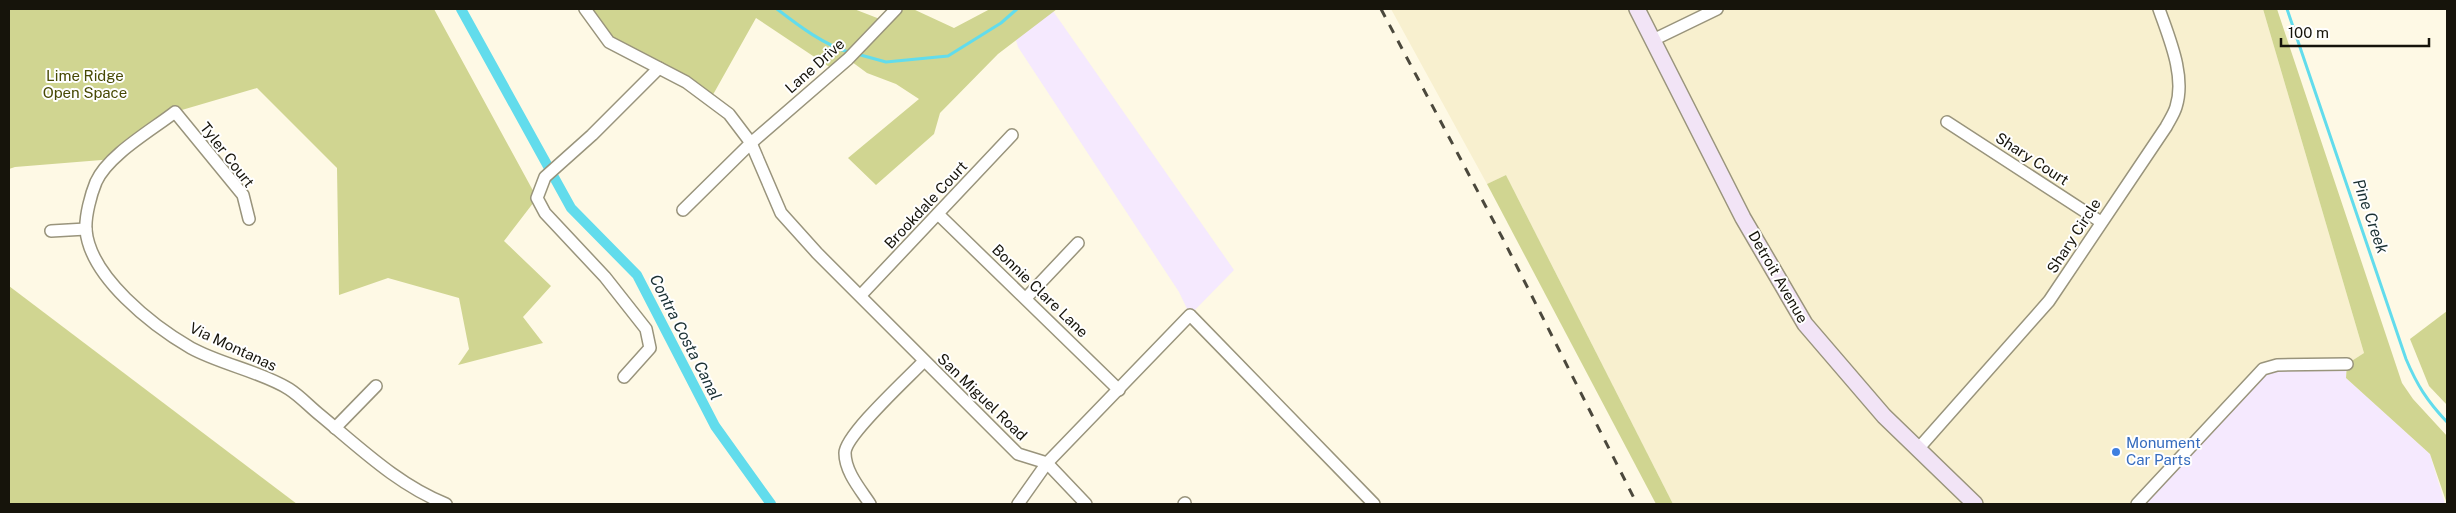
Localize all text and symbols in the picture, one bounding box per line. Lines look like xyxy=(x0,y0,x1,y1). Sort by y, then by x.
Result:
scale bar xyxy=(2281,15,2428,47)
text: 100 m xyxy=(2288,24,2329,41)
street label: Lane Drive xyxy=(782,35,848,96)
park label: Lime Ridge Open Space xyxy=(43,67,127,101)
street label: Tyler Court xyxy=(197,119,258,191)
street label: Shary Court xyxy=(1993,129,2072,189)
street label: Brookdale Court xyxy=(881,157,971,252)
water label: Pine Creek xyxy=(2349,176,2392,256)
street label: Shary Circle xyxy=(2043,195,2104,276)
street label: Detroit Avenue xyxy=(1745,228,1812,326)
street label: Bonnie Clare Lane xyxy=(989,241,1092,341)
water label: Contra Costa Canal xyxy=(646,271,725,403)
street label: Via Montanas xyxy=(187,319,280,374)
street label: San Miguel Road xyxy=(934,350,1031,444)
place label: Monument Car Parts xyxy=(2126,434,2201,468)
marker: Monument Car Parts xyxy=(2110,446,2122,458)

